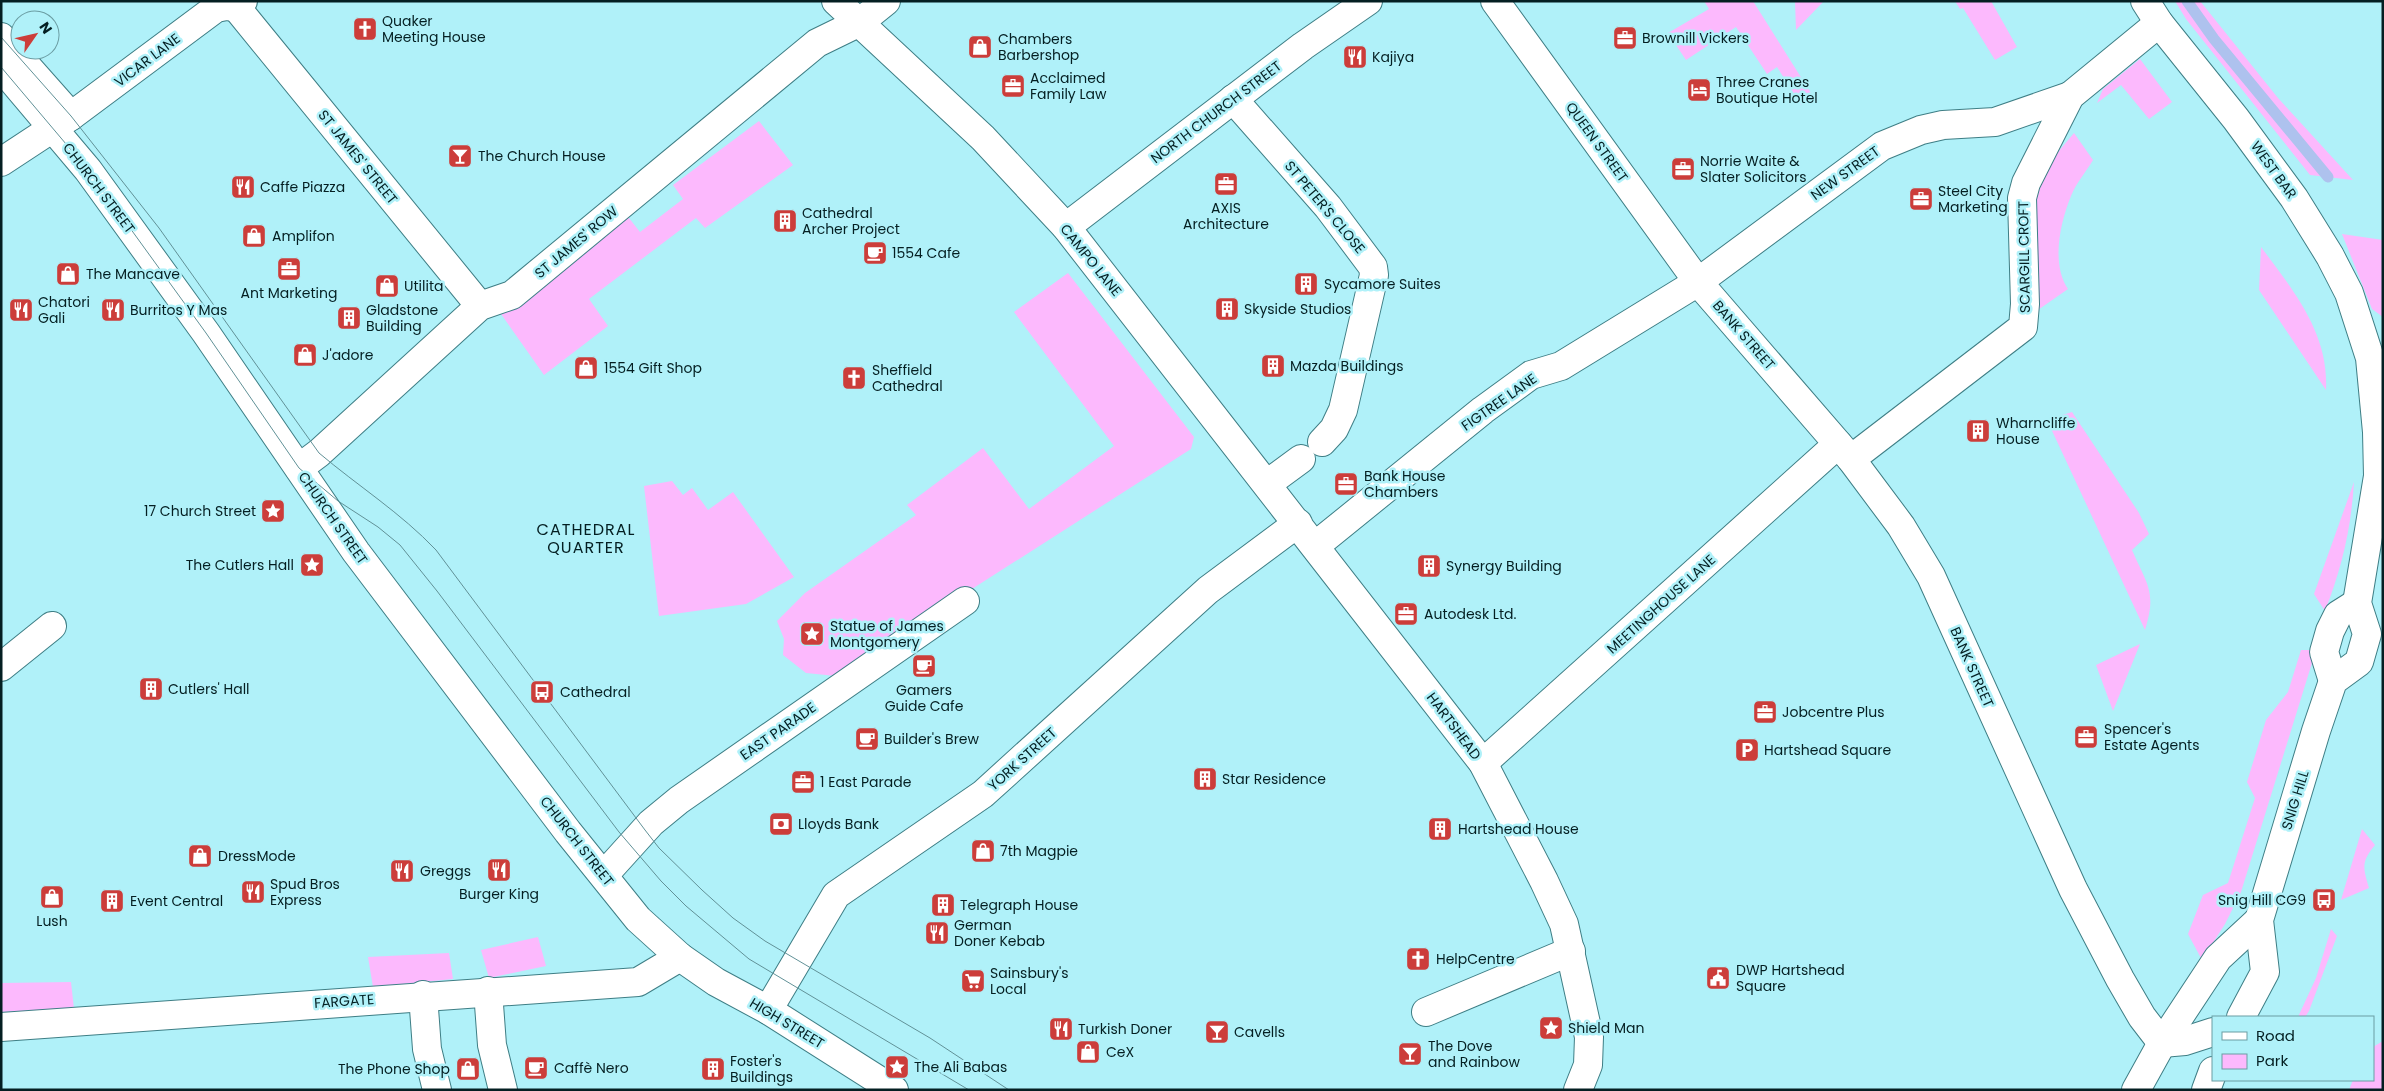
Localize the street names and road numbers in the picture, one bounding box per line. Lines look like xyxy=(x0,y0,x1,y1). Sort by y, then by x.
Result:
street label: VICAR LANE xyxy=(110,29,184,91)
street label: NORTH CHURCH STREET xyxy=(1146,56,1286,168)
street label: QUEEN STREET xyxy=(1561,98,1633,187)
street label: ST JAMES' STREET xyxy=(314,106,403,209)
street label: WEST BAR xyxy=(2246,137,2302,203)
street label: CHURCH STREET xyxy=(58,138,140,238)
street label: NEW STREET xyxy=(1806,141,1884,205)
street label: ST PETER'S CLOSE xyxy=(1280,156,1370,258)
street label: SCARGILL CROFT xyxy=(2013,200,2035,313)
street label: ST JAMES' ROW xyxy=(530,201,622,283)
street label: CAMPO LANE xyxy=(1056,220,1126,300)
street label: BANK STREET xyxy=(1708,296,1780,374)
street label: FIGTREE LANE xyxy=(1457,369,1541,435)
street label: CHURCH STREET xyxy=(294,468,373,569)
street label: MEETINGHOUSE LANE xyxy=(1602,550,1720,658)
street label: BANK STREET xyxy=(1945,624,1999,711)
street label: HARTSHEAD xyxy=(1422,688,1486,764)
street label: EAST PARADE xyxy=(736,697,820,765)
street label: YORK STREET xyxy=(983,722,1061,795)
street label: SNIG HILL xyxy=(2276,768,2314,832)
street label: CHURCH STREET xyxy=(536,792,619,890)
street label: FARGATE xyxy=(313,989,375,1013)
street label: HIGH STREET xyxy=(746,993,828,1053)

